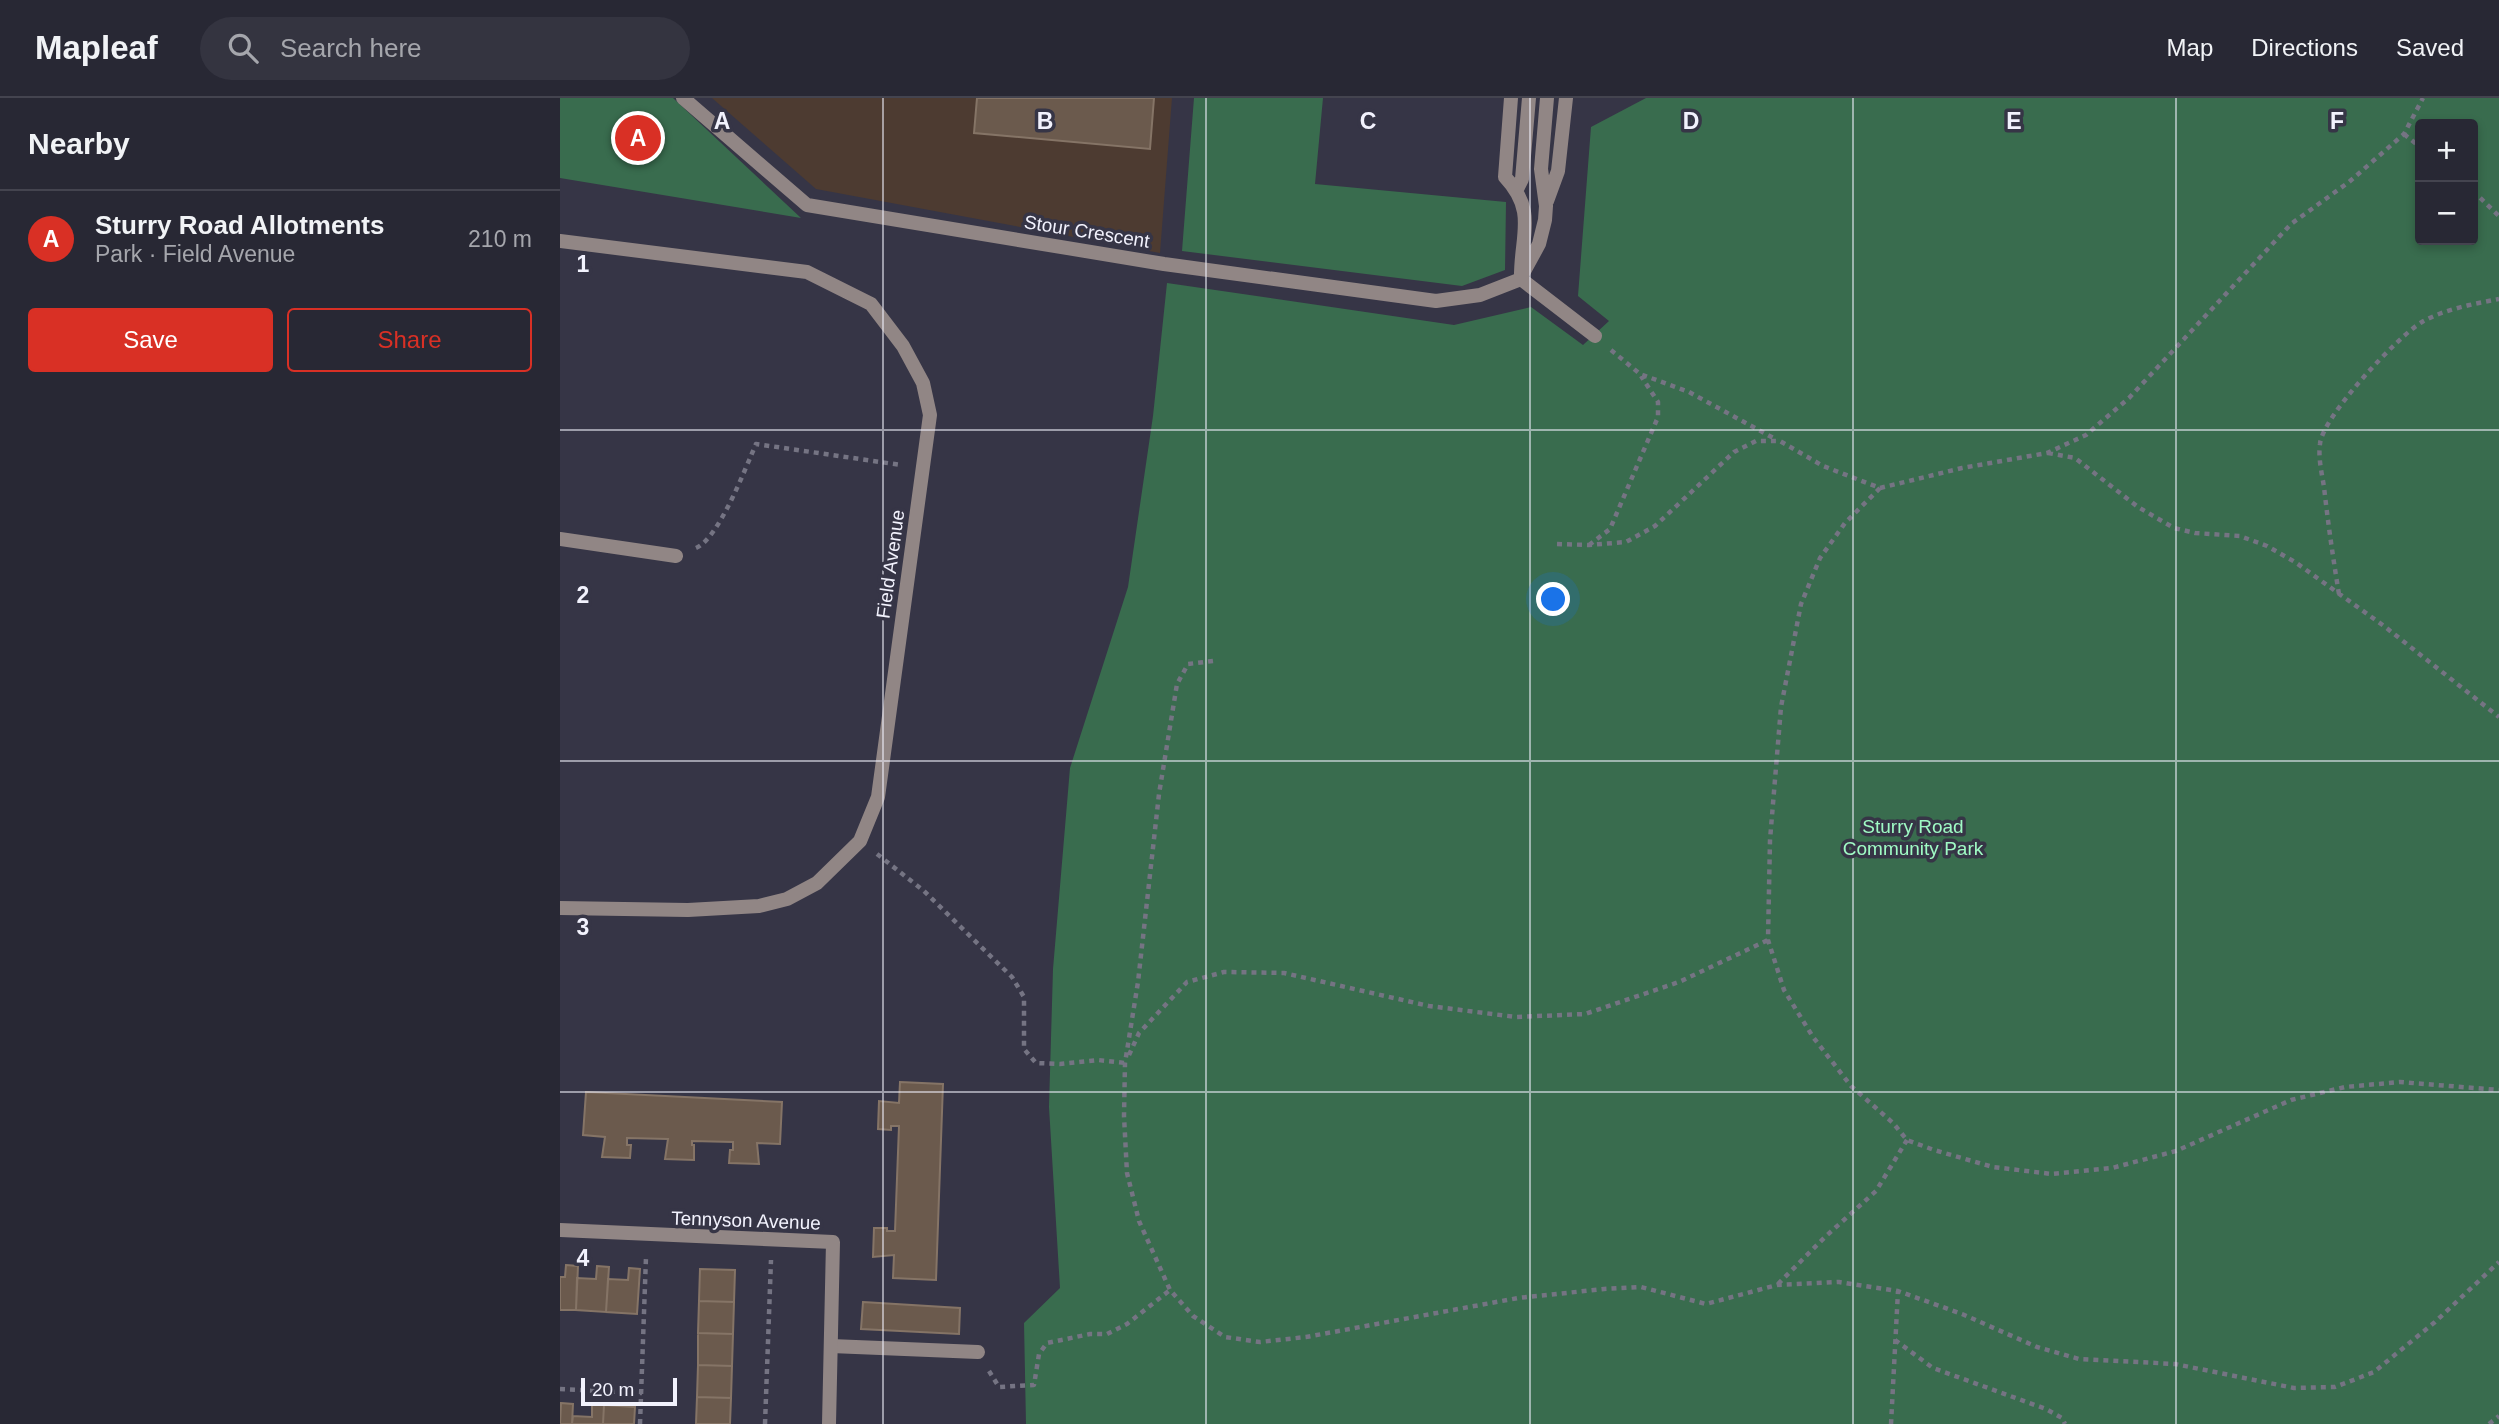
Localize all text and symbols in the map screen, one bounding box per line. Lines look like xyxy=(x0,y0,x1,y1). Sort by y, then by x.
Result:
search box xyxy=(200,17,690,80)
text: Mapleaf xyxy=(35,29,158,66)
icon: search xyxy=(224,29,262,67)
text: Search here xyxy=(280,33,422,63)
text: Map xyxy=(2167,34,2213,61)
text: Directions xyxy=(2251,34,2358,61)
text: Saved xyxy=(2396,34,2464,61)
text: A xyxy=(714,108,730,134)
text: B xyxy=(1037,108,1053,134)
text: C xyxy=(1360,108,1376,134)
text: D xyxy=(1683,108,1699,134)
text: E xyxy=(2006,108,2022,134)
text: F xyxy=(2330,108,2344,134)
pin: A xyxy=(615,112,661,164)
map controls xyxy=(2415,119,2478,245)
button: + xyxy=(2415,119,2478,182)
text: Nearby xyxy=(28,127,130,160)
button: − xyxy=(2415,182,2478,245)
text: Sturry Road Allotments xyxy=(95,210,384,240)
street label: Stour Crescent xyxy=(1023,211,1152,252)
text: A xyxy=(43,226,59,252)
text: 210 m xyxy=(468,226,532,252)
text: Park · Field Avenue xyxy=(95,241,295,267)
text: 1 xyxy=(577,251,590,277)
button: Save xyxy=(28,308,273,372)
button: Share xyxy=(287,308,532,372)
street label: Field Avenue xyxy=(872,508,909,620)
text: 2 xyxy=(577,582,589,608)
your location xyxy=(1536,582,1570,616)
park label: Sturry Road Community Park xyxy=(1843,816,1984,859)
text: 3 xyxy=(577,914,589,940)
street label: Tennyson Avenue xyxy=(671,1207,821,1234)
text: 4 xyxy=(577,1245,590,1271)
scale bar xyxy=(581,1375,677,1407)
text: 20 m xyxy=(592,1379,634,1400)

